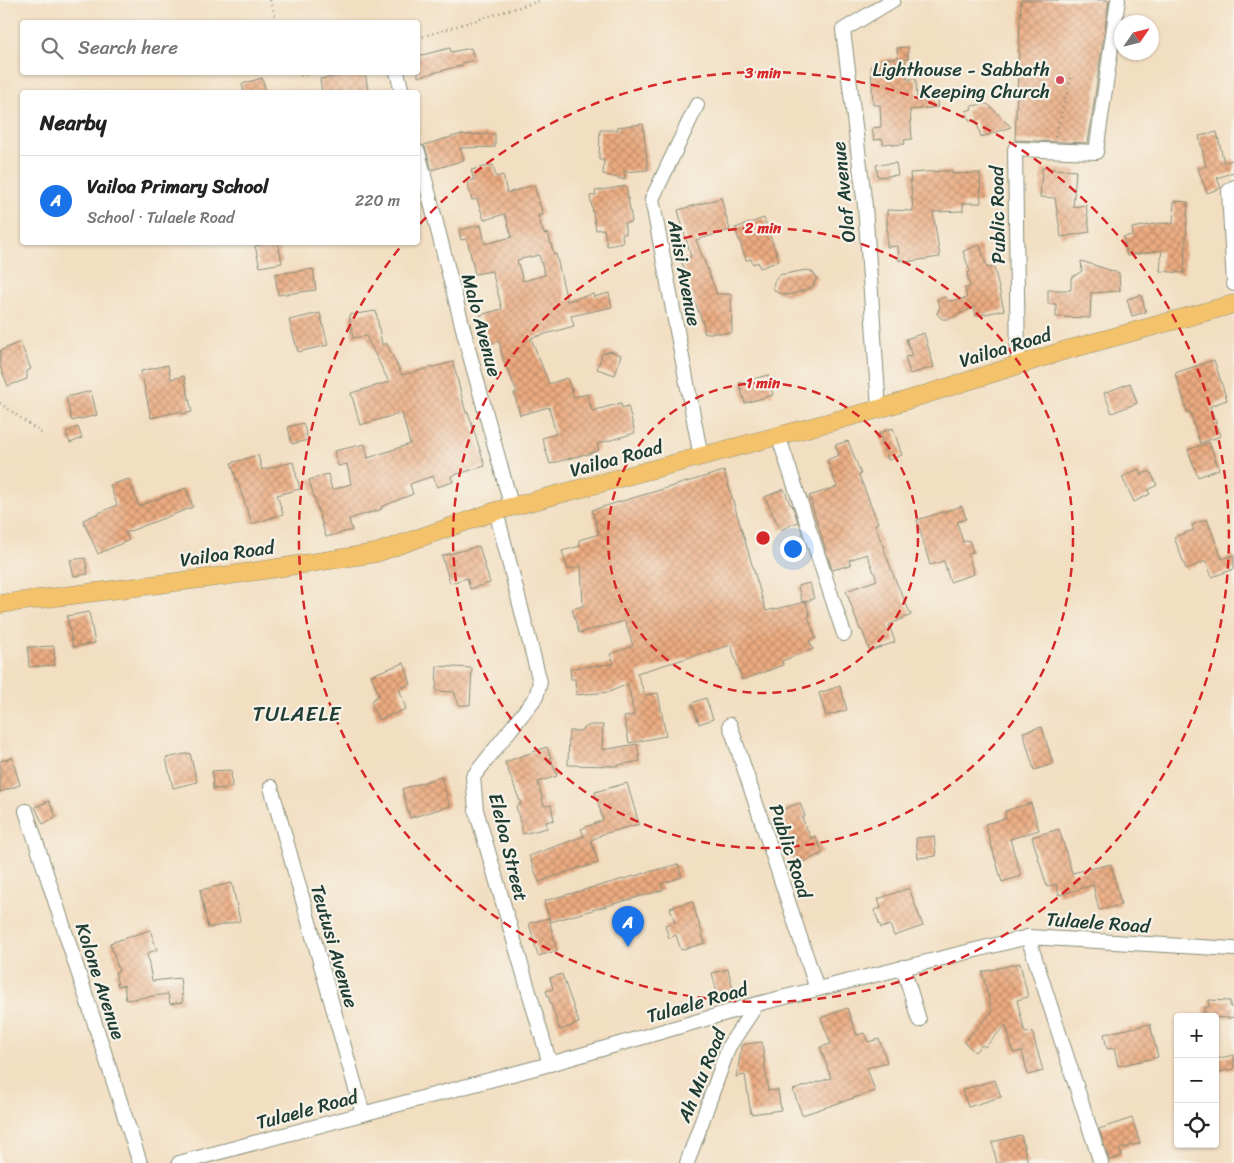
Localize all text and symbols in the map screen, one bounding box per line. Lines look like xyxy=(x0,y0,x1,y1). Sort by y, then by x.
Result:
north arrow xyxy=(1114,15,1159,60)
search box xyxy=(20,20,420,75)
text: Search here xyxy=(78,31,178,64)
icon: search xyxy=(38,34,66,62)
place label: Lighthouse - Sabbath Keeping Church xyxy=(873,53,1050,108)
text: 3 min xyxy=(744,60,782,86)
marker: Lighthouse - Sabbath Keeping Church xyxy=(1054,74,1066,86)
text: Nearby xyxy=(40,104,106,142)
street label: Olaf Avenue xyxy=(822,139,865,244)
street label: Public Road xyxy=(980,164,1015,264)
text: Vailoa Primary School xyxy=(87,170,268,203)
text: A xyxy=(51,186,61,215)
text: 220 m xyxy=(355,186,400,215)
text: School · Tulaele Road xyxy=(87,203,234,232)
text: 2 min xyxy=(744,215,782,241)
street label: Anisi Avenue xyxy=(658,216,711,329)
street label: Malo Avenue xyxy=(452,270,511,381)
street label: Vailoa Road xyxy=(955,317,1057,377)
text: 1 min xyxy=(746,370,781,396)
street label: Vailoa Road xyxy=(566,430,668,487)
centre of rings xyxy=(754,529,772,547)
street label: Vailoa Road xyxy=(178,530,278,576)
your location xyxy=(780,536,806,562)
district label: TULAELE xyxy=(252,695,342,733)
street label: Eleloa Street xyxy=(479,790,538,905)
street label: Public Road xyxy=(760,800,822,905)
street label: Teutusi Avenue xyxy=(301,880,368,1012)
street label: Tulaele Road xyxy=(1045,902,1153,943)
pin: A xyxy=(612,906,644,947)
street label: Kolone Avenue xyxy=(66,918,135,1044)
street label: Tulaele Road xyxy=(643,972,754,1033)
map controls xyxy=(1174,1013,1219,1148)
button: + xyxy=(1174,1013,1219,1058)
street label: Ah Mu Road xyxy=(667,1021,736,1128)
button: − xyxy=(1174,1058,1219,1103)
street label: Tulaele Road xyxy=(253,1080,364,1139)
button: locate xyxy=(1174,1103,1219,1148)

